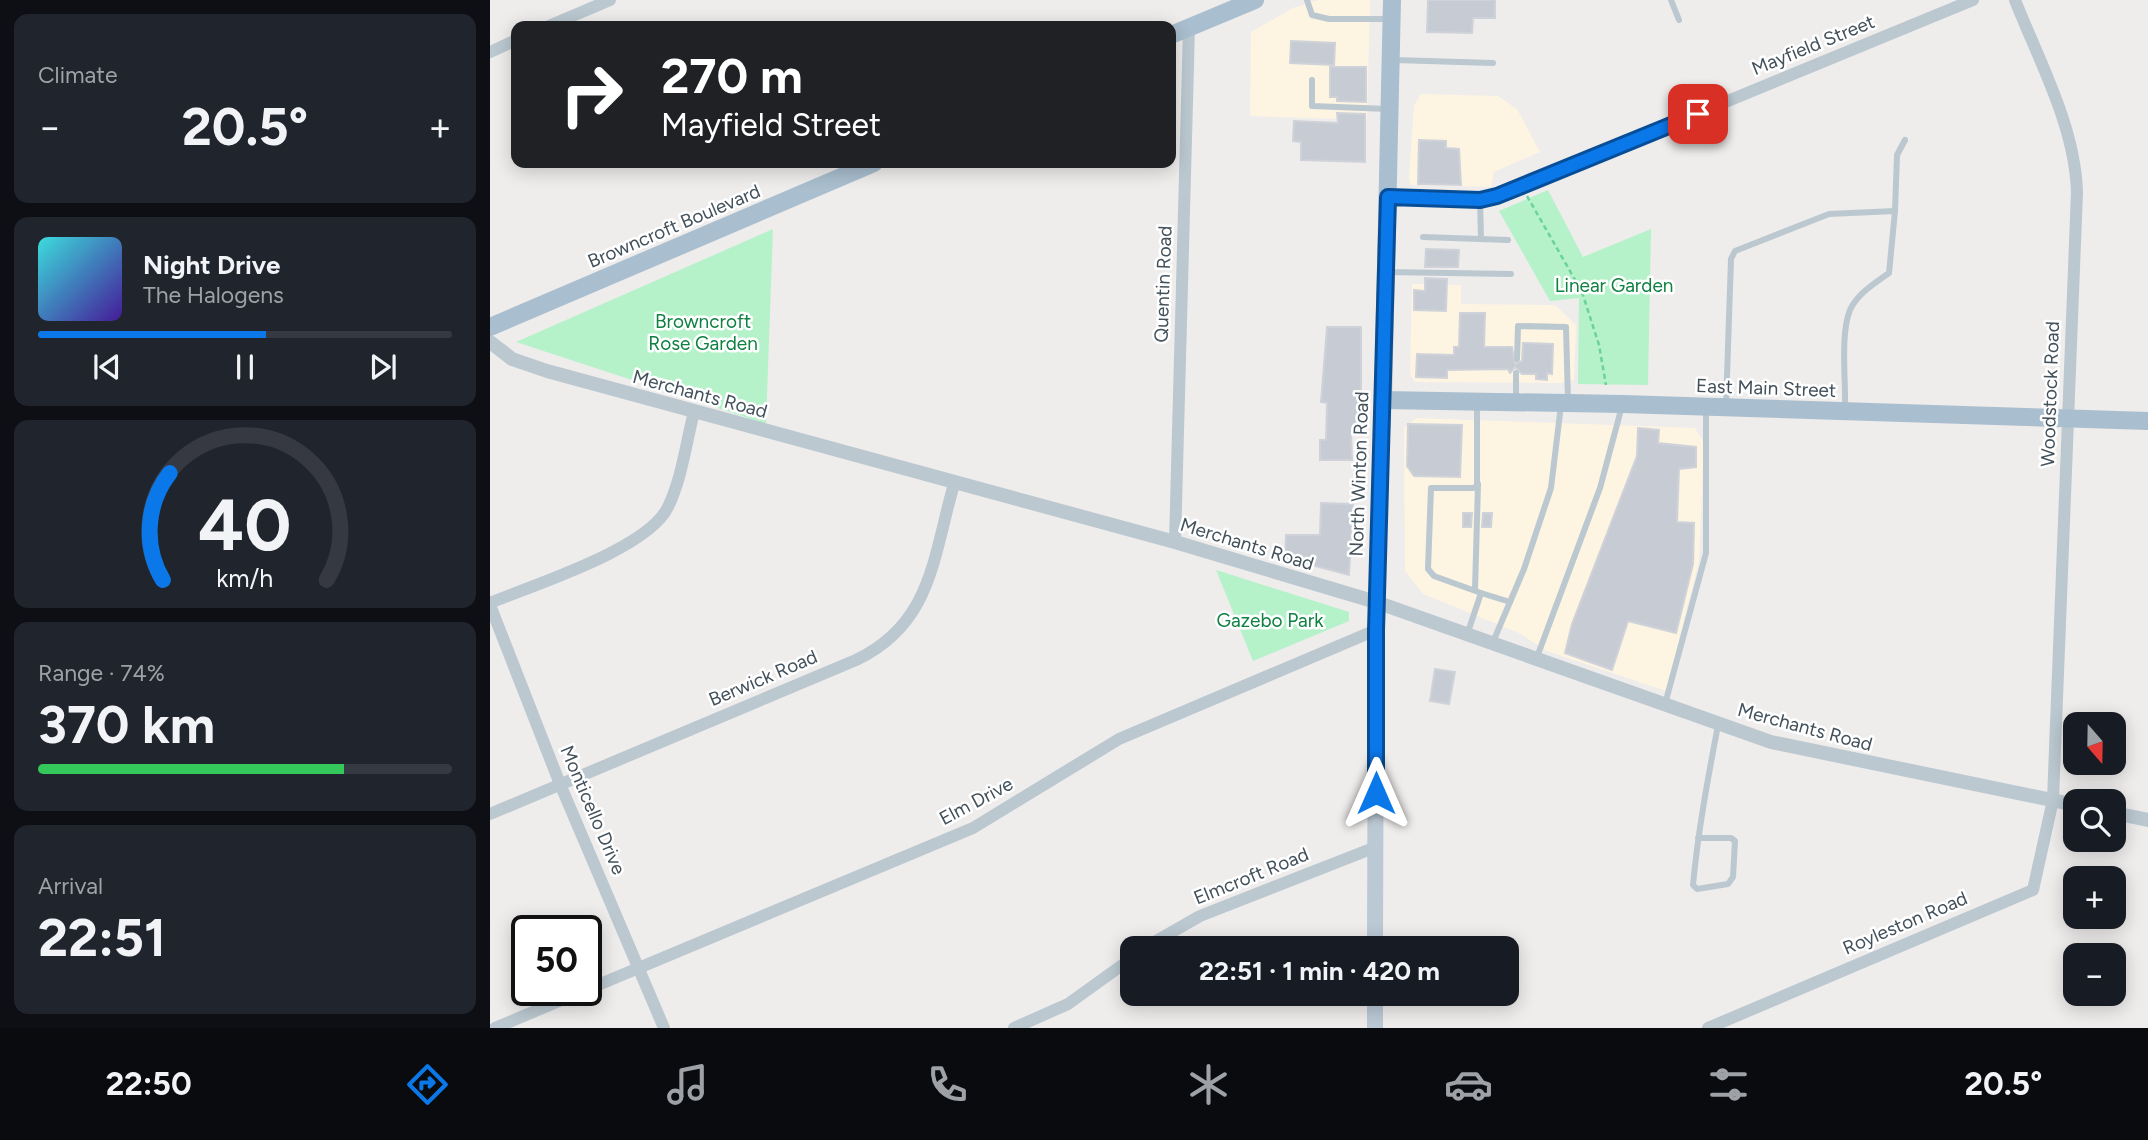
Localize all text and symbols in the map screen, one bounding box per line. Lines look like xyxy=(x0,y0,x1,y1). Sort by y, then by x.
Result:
street label: Mayfield Street xyxy=(1748,10,1878,80)
text: 270 m xyxy=(661,46,803,105)
icon: right xyxy=(546,49,637,140)
text: Climate xyxy=(38,61,117,89)
pin xyxy=(1668,84,1728,144)
icon: arrive xyxy=(1679,95,1717,133)
text: 20.5° xyxy=(182,96,308,158)
text: − xyxy=(38,104,62,150)
text: + xyxy=(428,104,452,150)
text: Mayfield Street xyxy=(661,106,881,144)
street label: Browncroft Boulevard xyxy=(584,179,764,273)
street label: Quentin Road xyxy=(1149,225,1177,343)
text: Night Drive xyxy=(143,249,280,281)
park label: Linear Garden xyxy=(1555,274,1673,297)
text: The Halogens xyxy=(143,281,284,309)
park label: Browncroft Rose Garden xyxy=(648,310,758,355)
street label: Woodstock Road xyxy=(2036,321,2064,467)
icon: previous xyxy=(88,348,126,386)
icon: pause xyxy=(226,348,264,386)
icon: next xyxy=(364,348,402,386)
street label: Merchants Road xyxy=(630,365,770,423)
street label: East Main Street xyxy=(1695,374,1837,402)
street label: North Winton Road xyxy=(1345,391,1373,557)
text: 40 xyxy=(198,481,292,568)
street label: Merchants Road xyxy=(1177,513,1317,575)
text: km/h xyxy=(216,563,274,593)
park label: Gazebo Park xyxy=(1217,609,1324,632)
street label: Berwick Road xyxy=(705,645,821,711)
text: Range · 74% xyxy=(38,659,165,687)
text: 370 km xyxy=(38,694,215,756)
street label: Merchants Road xyxy=(1735,698,1875,756)
north arrow xyxy=(2063,712,2126,775)
map controls xyxy=(2063,712,2126,1006)
street label: Monticello Drive xyxy=(555,742,631,878)
position arrow xyxy=(1339,756,1413,830)
street label: Elm Drive xyxy=(935,772,1017,830)
button: search xyxy=(2063,789,2126,852)
street label: Elmcroft Road xyxy=(1190,842,1312,910)
button: + xyxy=(2063,866,2126,929)
text: Arrival xyxy=(38,872,103,900)
street label: Royleston Road xyxy=(1839,886,1971,960)
text: 22:51 xyxy=(38,907,166,969)
speed limit sign: 50 xyxy=(511,915,602,1006)
button: − xyxy=(2063,943,2126,1006)
text: 22:51 · 1 min · 420 m xyxy=(1199,955,1440,987)
icon: directions xyxy=(403,1060,452,1109)
icon: music xyxy=(663,1060,712,1109)
icon: phone xyxy=(923,1060,972,1109)
icon: climate xyxy=(1184,1060,1233,1109)
icon: car xyxy=(1444,1060,1493,1109)
icon: filters xyxy=(1704,1060,1753,1109)
text: 22:50 xyxy=(106,1065,192,1103)
text: 20.5° xyxy=(1964,1065,2042,1103)

